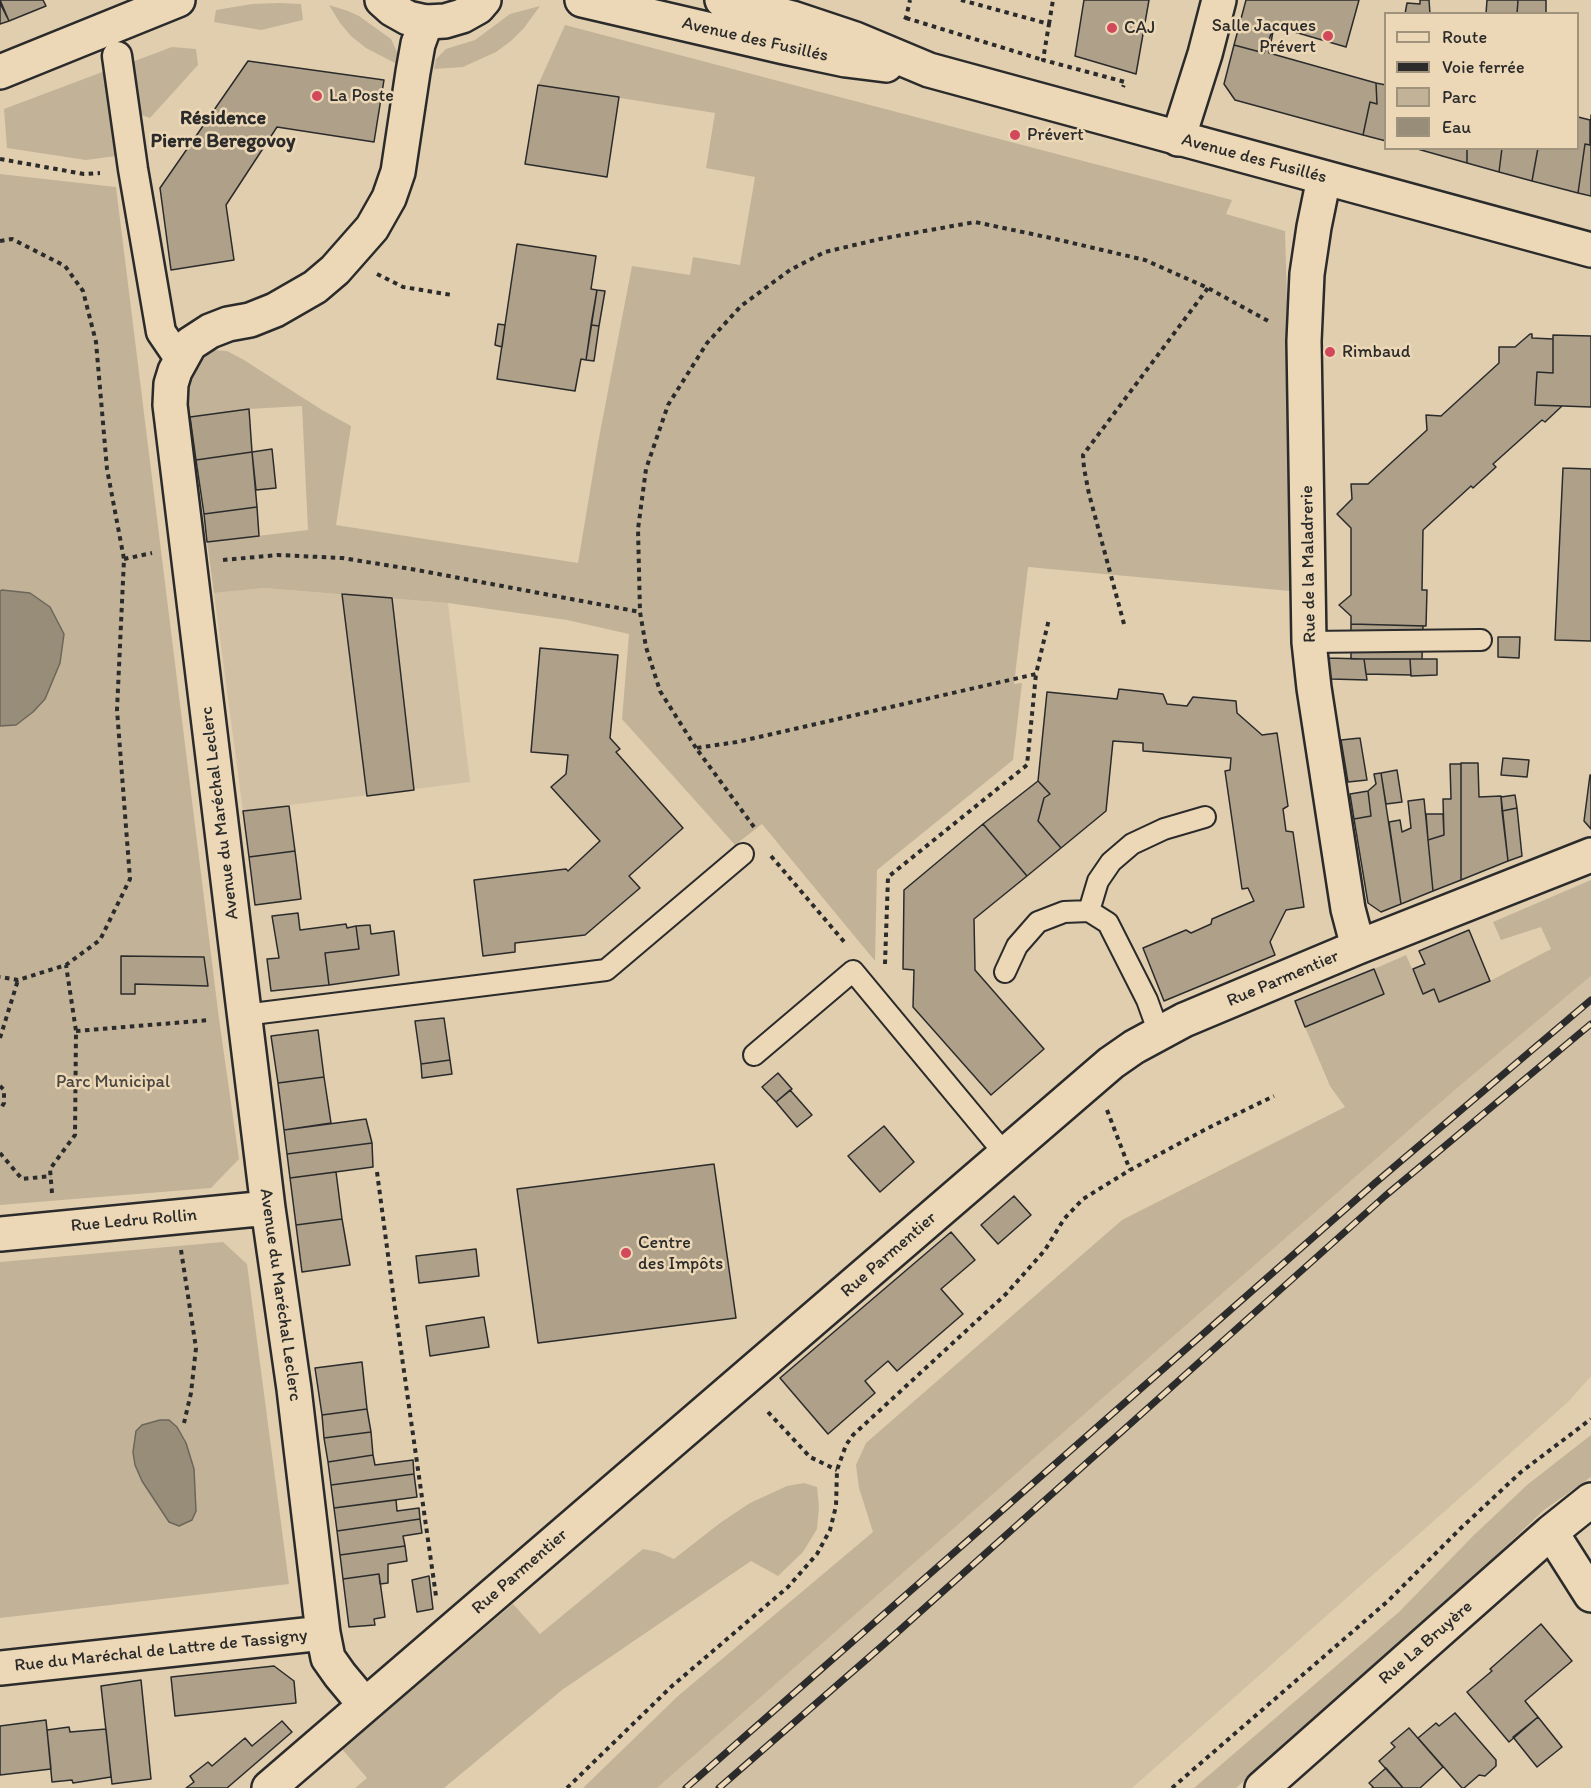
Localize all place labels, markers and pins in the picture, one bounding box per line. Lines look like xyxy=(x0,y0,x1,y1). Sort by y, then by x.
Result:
place label: Salle Jacques Prévert xyxy=(1212,15,1316,57)
place label: CAJ xyxy=(1124,17,1155,39)
marker: CAJ xyxy=(1105,21,1119,35)
marker: Salle Jacques Prévert xyxy=(1321,29,1335,43)
place label: La Poste xyxy=(329,85,394,107)
marker: La Poste xyxy=(310,89,324,103)
place label: Prévert xyxy=(1027,124,1084,146)
marker: Prévert xyxy=(1008,128,1022,142)
place label: Rimbaud xyxy=(1342,341,1411,363)
marker: Rimbaud xyxy=(1323,345,1337,359)
place label: Centre des Impôts xyxy=(638,1232,723,1274)
marker: Centre des Impôts xyxy=(619,1246,633,1260)

